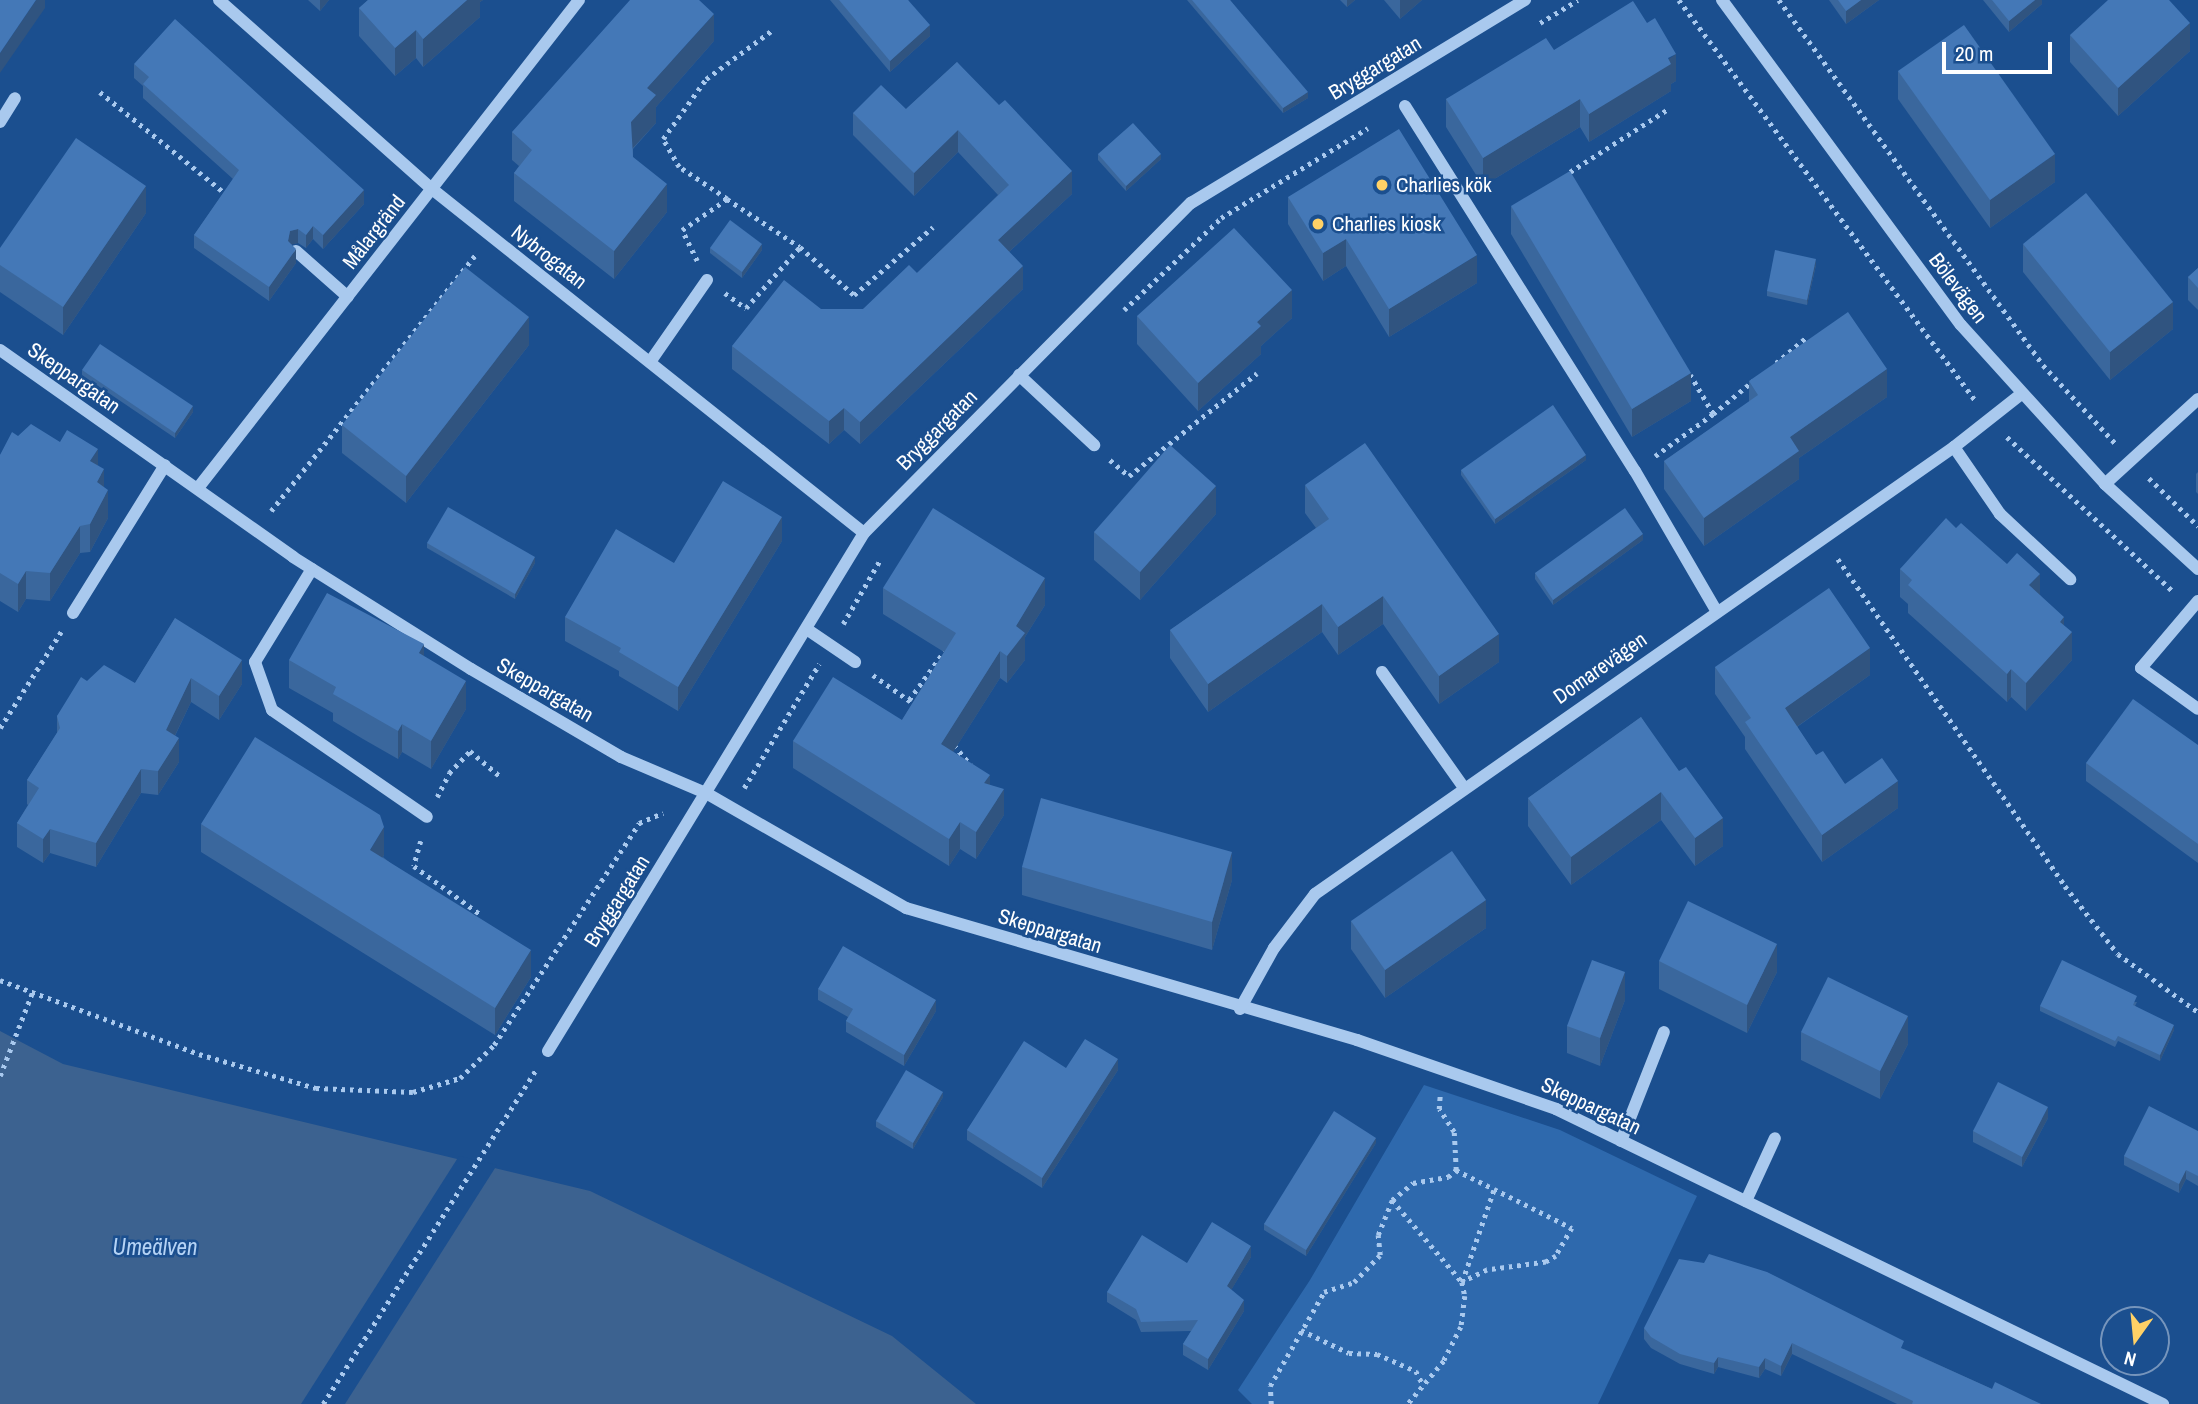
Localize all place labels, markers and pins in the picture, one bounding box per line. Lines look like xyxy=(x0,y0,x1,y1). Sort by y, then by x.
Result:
place label: Charlies kök xyxy=(1396,172,1492,198)
marker: Charlies kök xyxy=(1374,177,1390,193)
place label: Charlies kiosk xyxy=(1332,211,1441,237)
marker: Charlies kiosk xyxy=(1310,216,1326,232)

